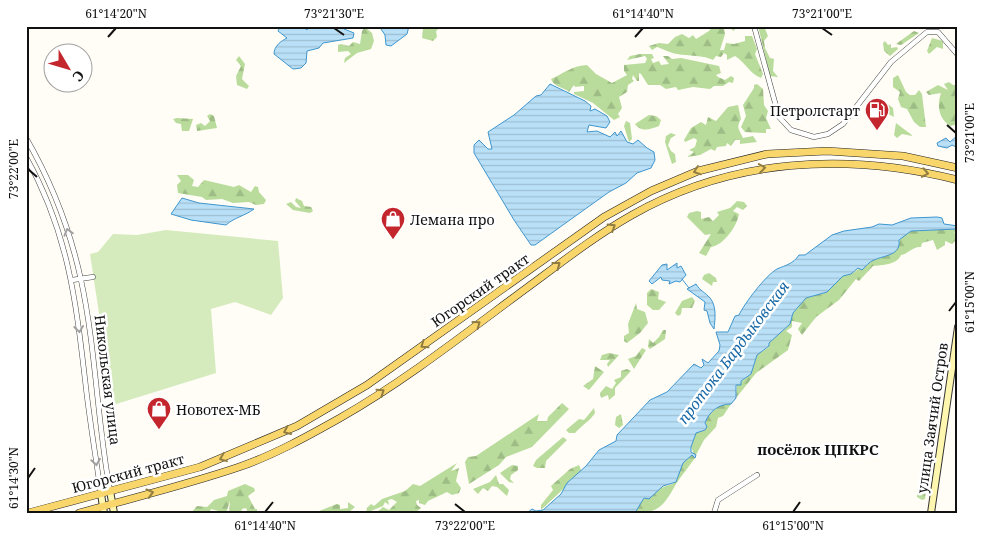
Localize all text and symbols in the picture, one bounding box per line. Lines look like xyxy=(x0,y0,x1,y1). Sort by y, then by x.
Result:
text: 61°14'20"N xyxy=(85,5,147,22)
text: 73°21'30"E xyxy=(304,5,364,22)
text: 61°14'40"N xyxy=(612,5,674,22)
text: 73°21'00"E xyxy=(792,5,852,22)
north arrow xyxy=(42,42,92,92)
text: С xyxy=(68,67,89,86)
fuel station icon: Петролстарт xyxy=(864,97,890,131)
place label: Петролстарт xyxy=(770,101,861,120)
text: 73°21'00"E xyxy=(961,103,978,163)
text: 73°22'00"E xyxy=(5,139,22,199)
one-way arrow xyxy=(759,163,767,174)
one-way arrow xyxy=(694,166,702,176)
one-way arrow xyxy=(921,168,930,178)
shop icon: Лемана про xyxy=(380,206,406,240)
place label: Лемана про xyxy=(410,210,495,229)
one-way arrow xyxy=(607,223,616,233)
one-way arrow xyxy=(64,229,74,237)
street label: Югорский тракт xyxy=(427,249,533,331)
one-way arrow xyxy=(551,262,561,271)
text: 61°15'00"N xyxy=(961,271,978,333)
water label: протока Бардыковская xyxy=(673,276,793,427)
street label: Никольская улица xyxy=(91,314,125,446)
one-way arrow xyxy=(471,321,481,330)
one-way arrow xyxy=(73,325,84,333)
one-way arrow xyxy=(420,339,430,348)
street label: улица Заячий Остров xyxy=(912,341,952,495)
one-way arrow xyxy=(375,389,385,398)
shop icon: Новотех-МБ xyxy=(146,396,172,430)
place label: Новотех-МБ xyxy=(176,400,261,419)
one-way arrow xyxy=(283,425,292,436)
district label: посёлок ЦПКРС xyxy=(757,439,879,459)
text: 61°14'30"N xyxy=(5,447,22,509)
street label: Югорский тракт xyxy=(70,449,187,497)
one-way arrow xyxy=(219,452,228,463)
one-way arrow xyxy=(91,457,101,466)
one-way arrow xyxy=(146,489,154,499)
text: 61°14'40"N xyxy=(234,517,296,534)
text: 73°22'00"E xyxy=(435,517,495,534)
text: 61°15'00"N xyxy=(762,517,824,534)

